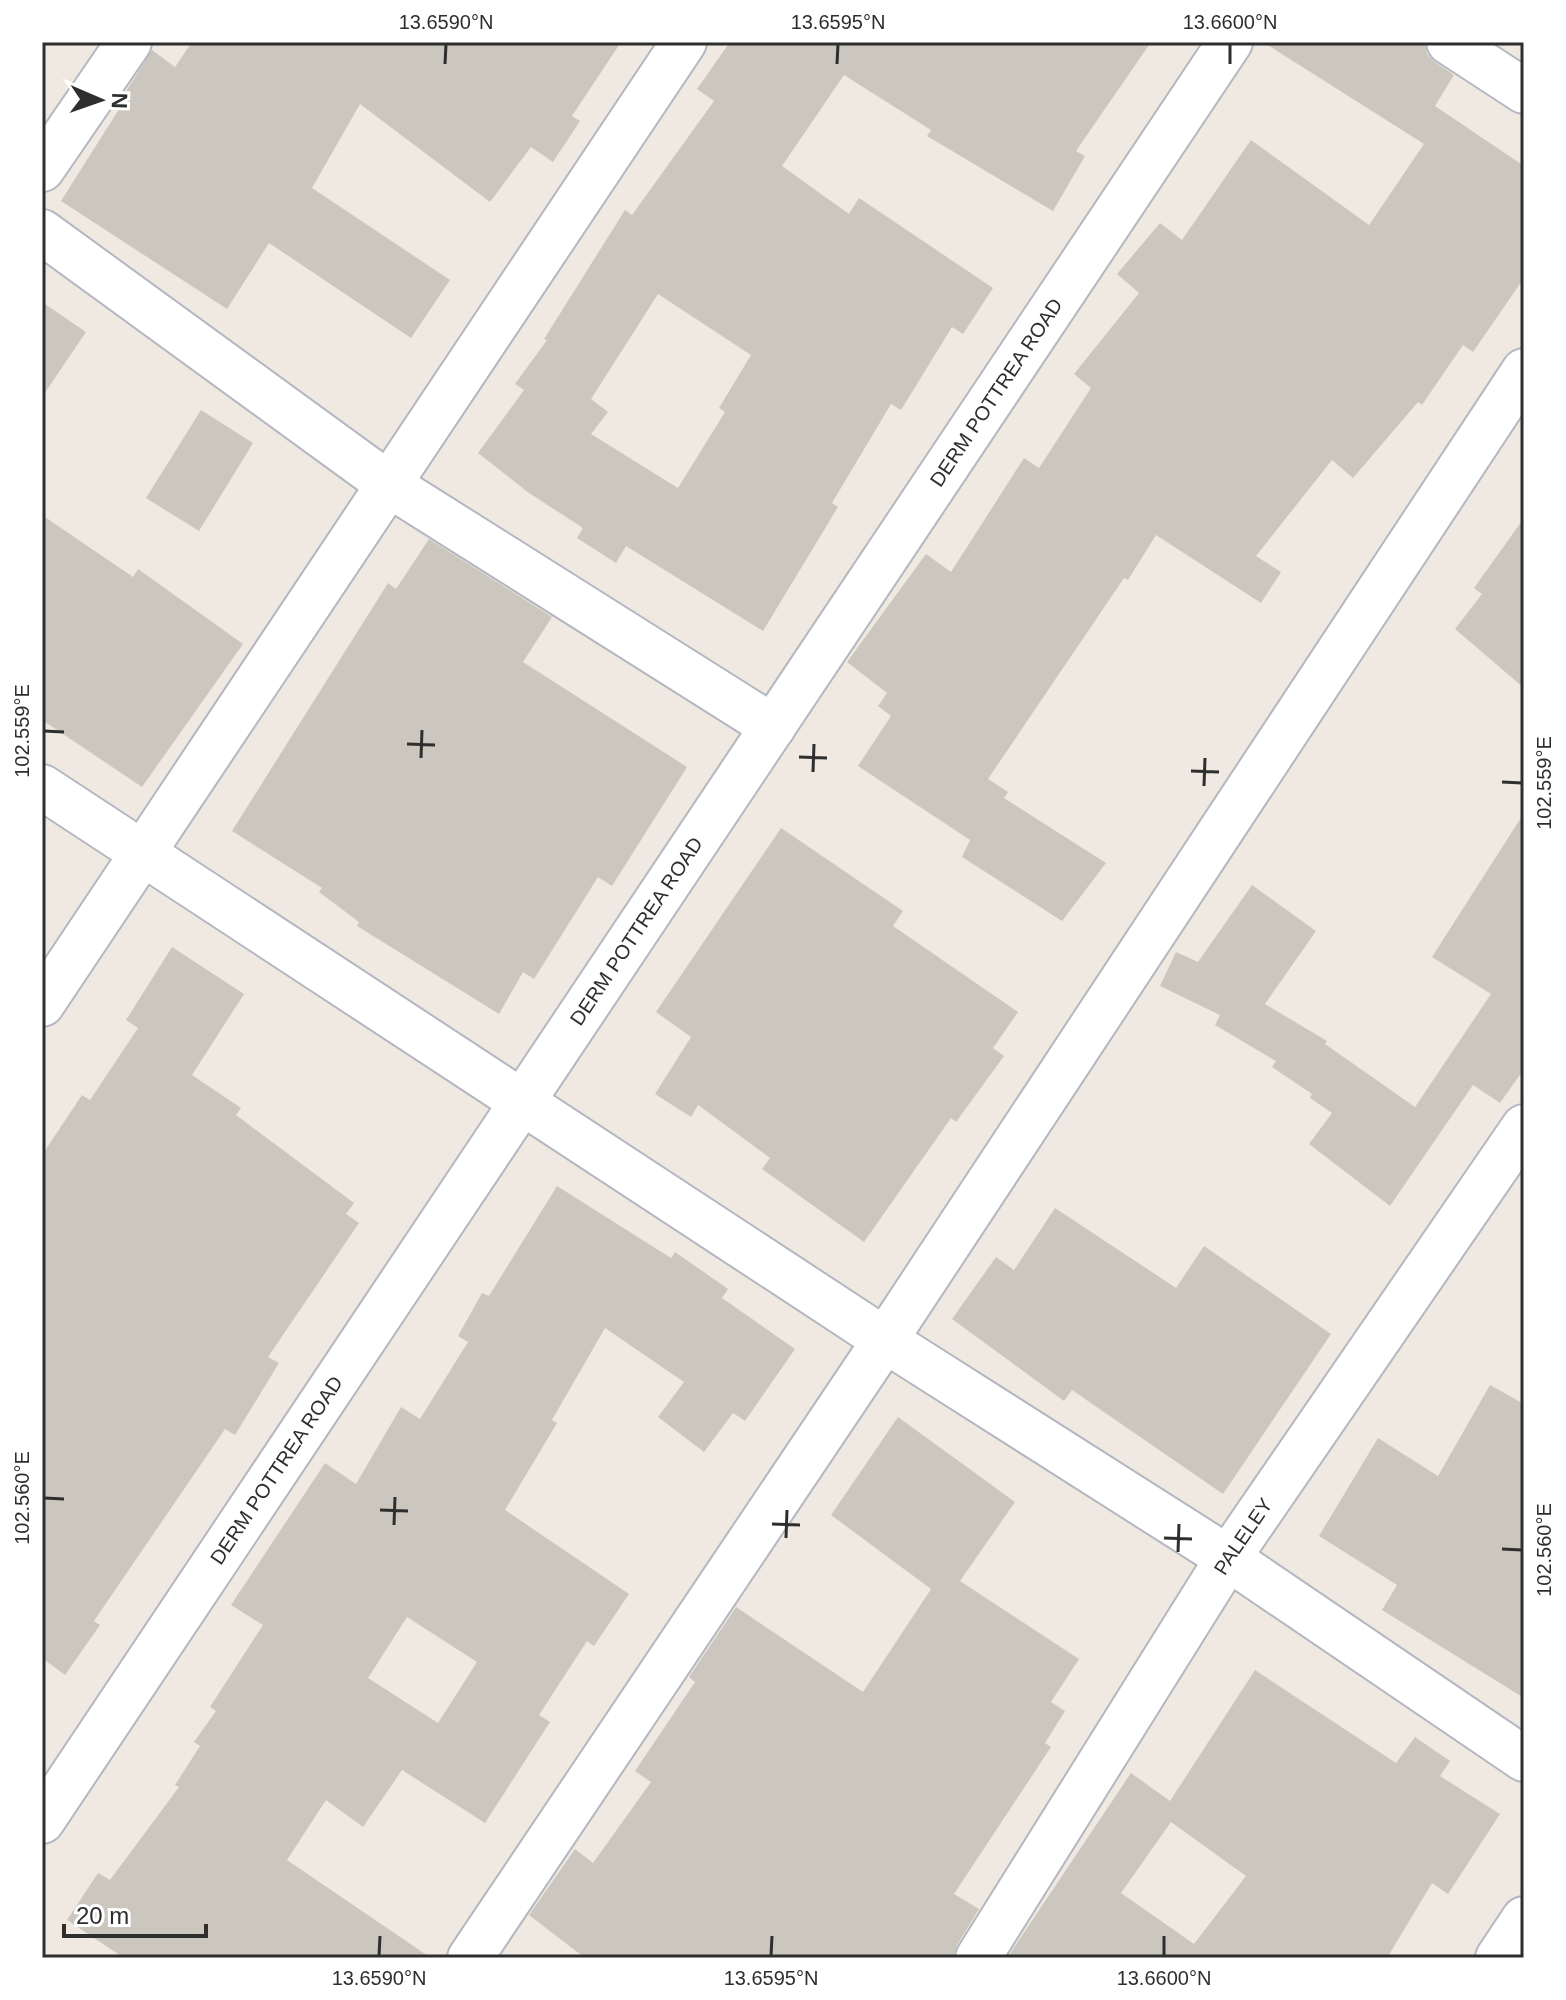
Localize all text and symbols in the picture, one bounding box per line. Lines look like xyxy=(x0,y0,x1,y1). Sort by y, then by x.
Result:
text: 13.6590°N xyxy=(399,11,493,33)
text: 13.6595°N xyxy=(791,11,885,33)
text: 13.6600°N xyxy=(1183,11,1277,33)
north arrow xyxy=(60,60,140,140)
text: N xyxy=(107,92,132,109)
street label: DERM POTTREA ROAD xyxy=(926,294,1067,490)
text: 102.559°E xyxy=(11,684,33,778)
text: 102.559°E xyxy=(1533,736,1555,830)
street label: DERM POTTREA ROAD xyxy=(566,833,707,1029)
street label: DERM POTTREA ROAD xyxy=(206,1372,347,1568)
text: 102.560°E xyxy=(11,1451,33,1545)
street label: PALELEY xyxy=(1209,1494,1277,1579)
text: 102.560°E xyxy=(1533,1503,1555,1597)
scale bar xyxy=(64,1888,206,1938)
text: 20 m xyxy=(76,1902,129,1929)
text: 13.6590°N xyxy=(332,1967,426,1989)
text: 13.6595°N xyxy=(724,1967,818,1989)
text: 13.6600°N xyxy=(1117,1967,1211,1989)

